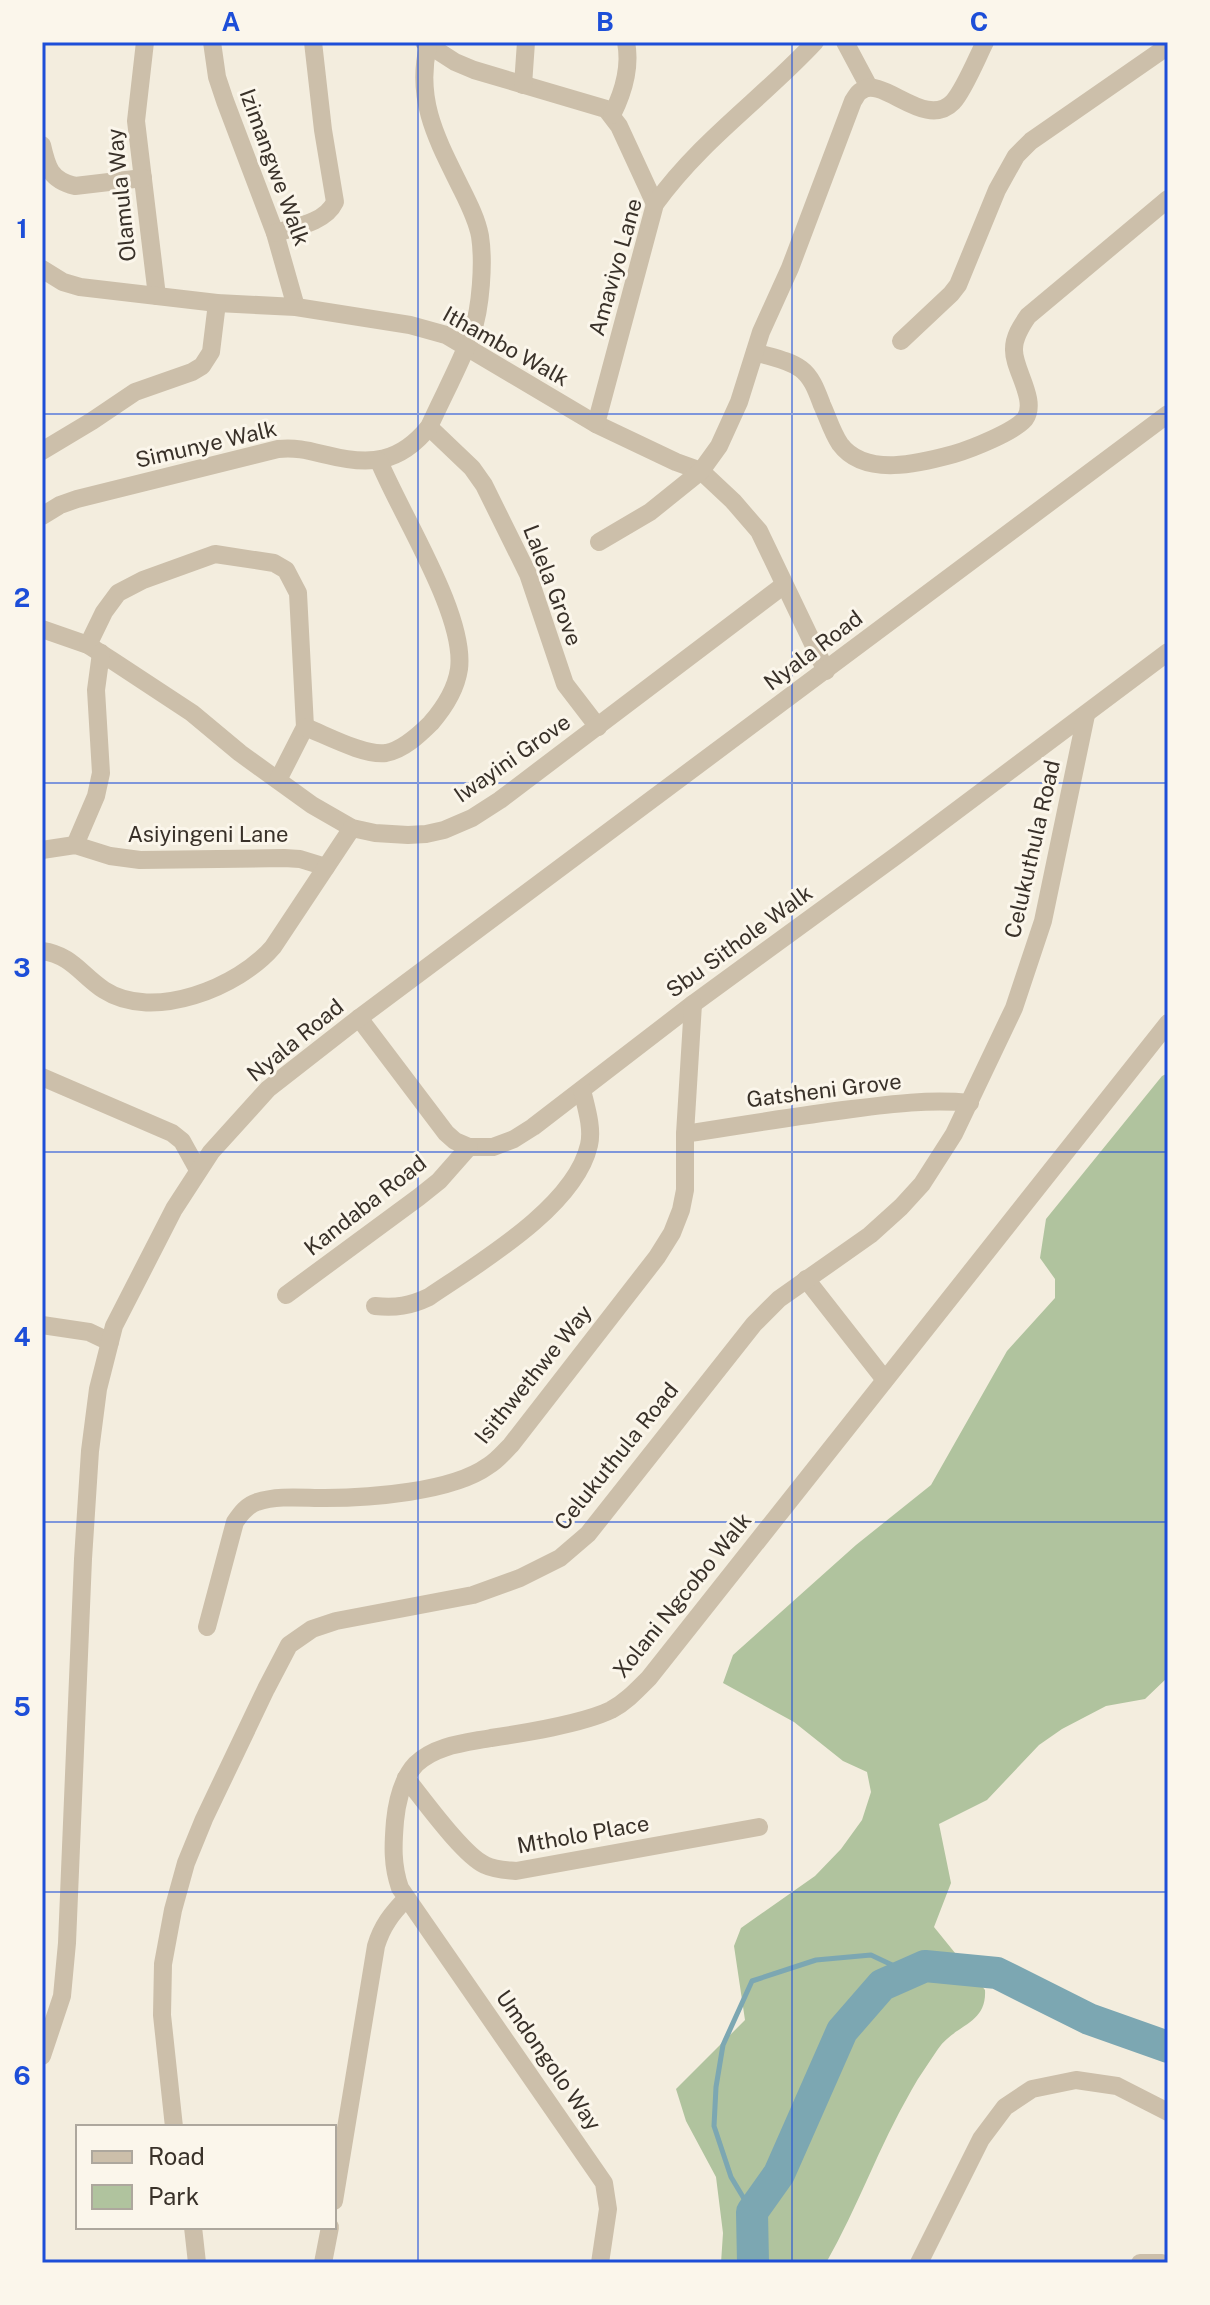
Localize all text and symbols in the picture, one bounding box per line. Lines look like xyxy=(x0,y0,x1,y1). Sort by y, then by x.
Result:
text: A xyxy=(222,6,241,37)
text: B xyxy=(596,6,614,37)
text: C xyxy=(970,6,988,37)
street label: Izimangwe Walk xyxy=(235,85,315,249)
street label: Olamula Way xyxy=(101,127,141,263)
street label: Amaviyo Lane xyxy=(583,195,647,339)
text: 1 xyxy=(16,213,28,244)
street label: Ithambo Walk xyxy=(439,301,573,391)
street label: Simunye Walk xyxy=(133,415,279,473)
street label: Lalela Grove xyxy=(518,521,588,649)
text: 2 xyxy=(14,582,30,613)
street label: Nyala Road xyxy=(759,605,867,695)
street label: Iwayini Grove xyxy=(449,708,575,808)
street label: Celukuthula Road xyxy=(999,757,1065,941)
street label: Asiyingeni Lane xyxy=(128,821,288,847)
street label: Sbu Sithole Walk xyxy=(661,879,817,1003)
text: 3 xyxy=(13,952,31,983)
street label: Nyala Road xyxy=(242,993,348,1087)
street label: Gatsheni Grove xyxy=(745,1068,903,1112)
street label: Kandaba Road xyxy=(299,1149,431,1261)
street label: Isithwethwe Way xyxy=(469,1299,597,1449)
text: 4 xyxy=(13,1321,31,1352)
street label: Celukuthula Road xyxy=(549,1377,683,1535)
street label: Xolani Ngcobo Walk xyxy=(607,1507,757,1683)
text: 5 xyxy=(13,1691,31,1722)
street label: Mtholo Place xyxy=(515,1810,651,1858)
street label: Umdongolo Way xyxy=(491,1985,607,2135)
text: 6 xyxy=(13,2060,31,2091)
legend xyxy=(76,2125,336,2229)
text: Road xyxy=(148,2142,205,2170)
text: Park xyxy=(148,2182,199,2210)

